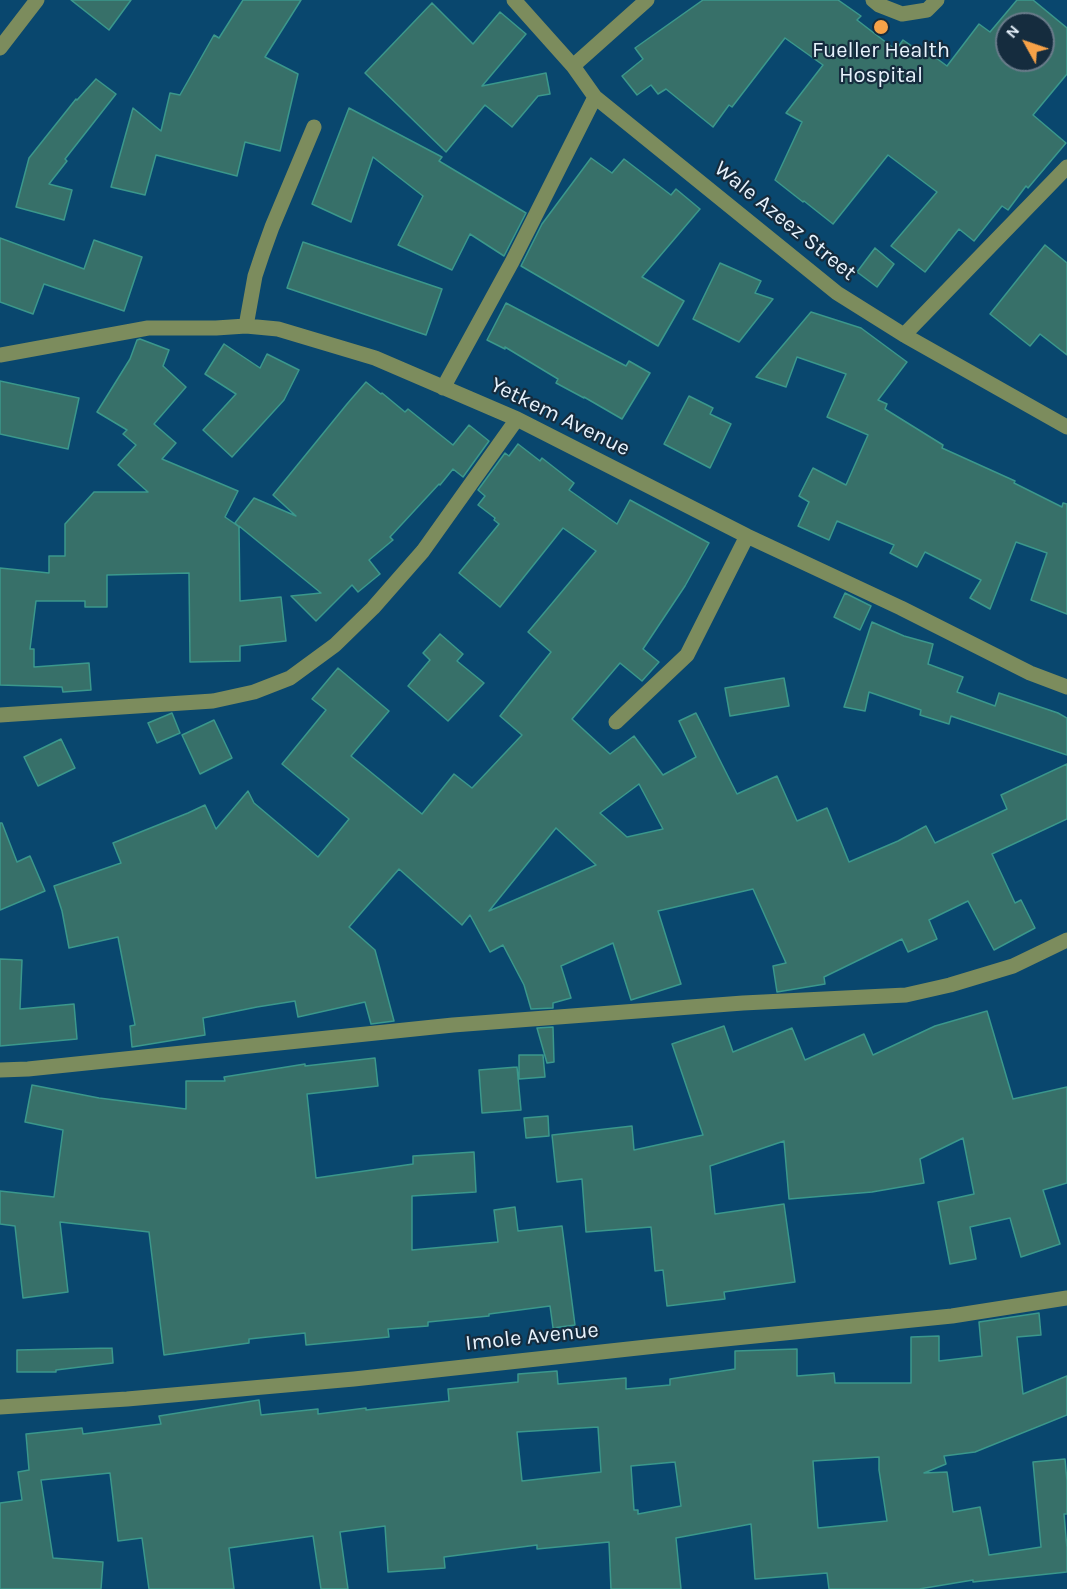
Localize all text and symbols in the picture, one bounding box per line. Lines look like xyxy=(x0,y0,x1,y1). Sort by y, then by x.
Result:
north arrow xyxy=(995,12,1055,72)
marker: Fueller Health Hospital xyxy=(872,18,890,36)
text: N xyxy=(1001,21,1023,42)
place label: Fueller Health Hospital xyxy=(812,38,950,90)
street label: Wale Azeez Street xyxy=(709,156,861,286)
street label: Yetkem Avenue xyxy=(486,372,634,462)
street label: Imole Avenue xyxy=(464,1317,600,1357)

